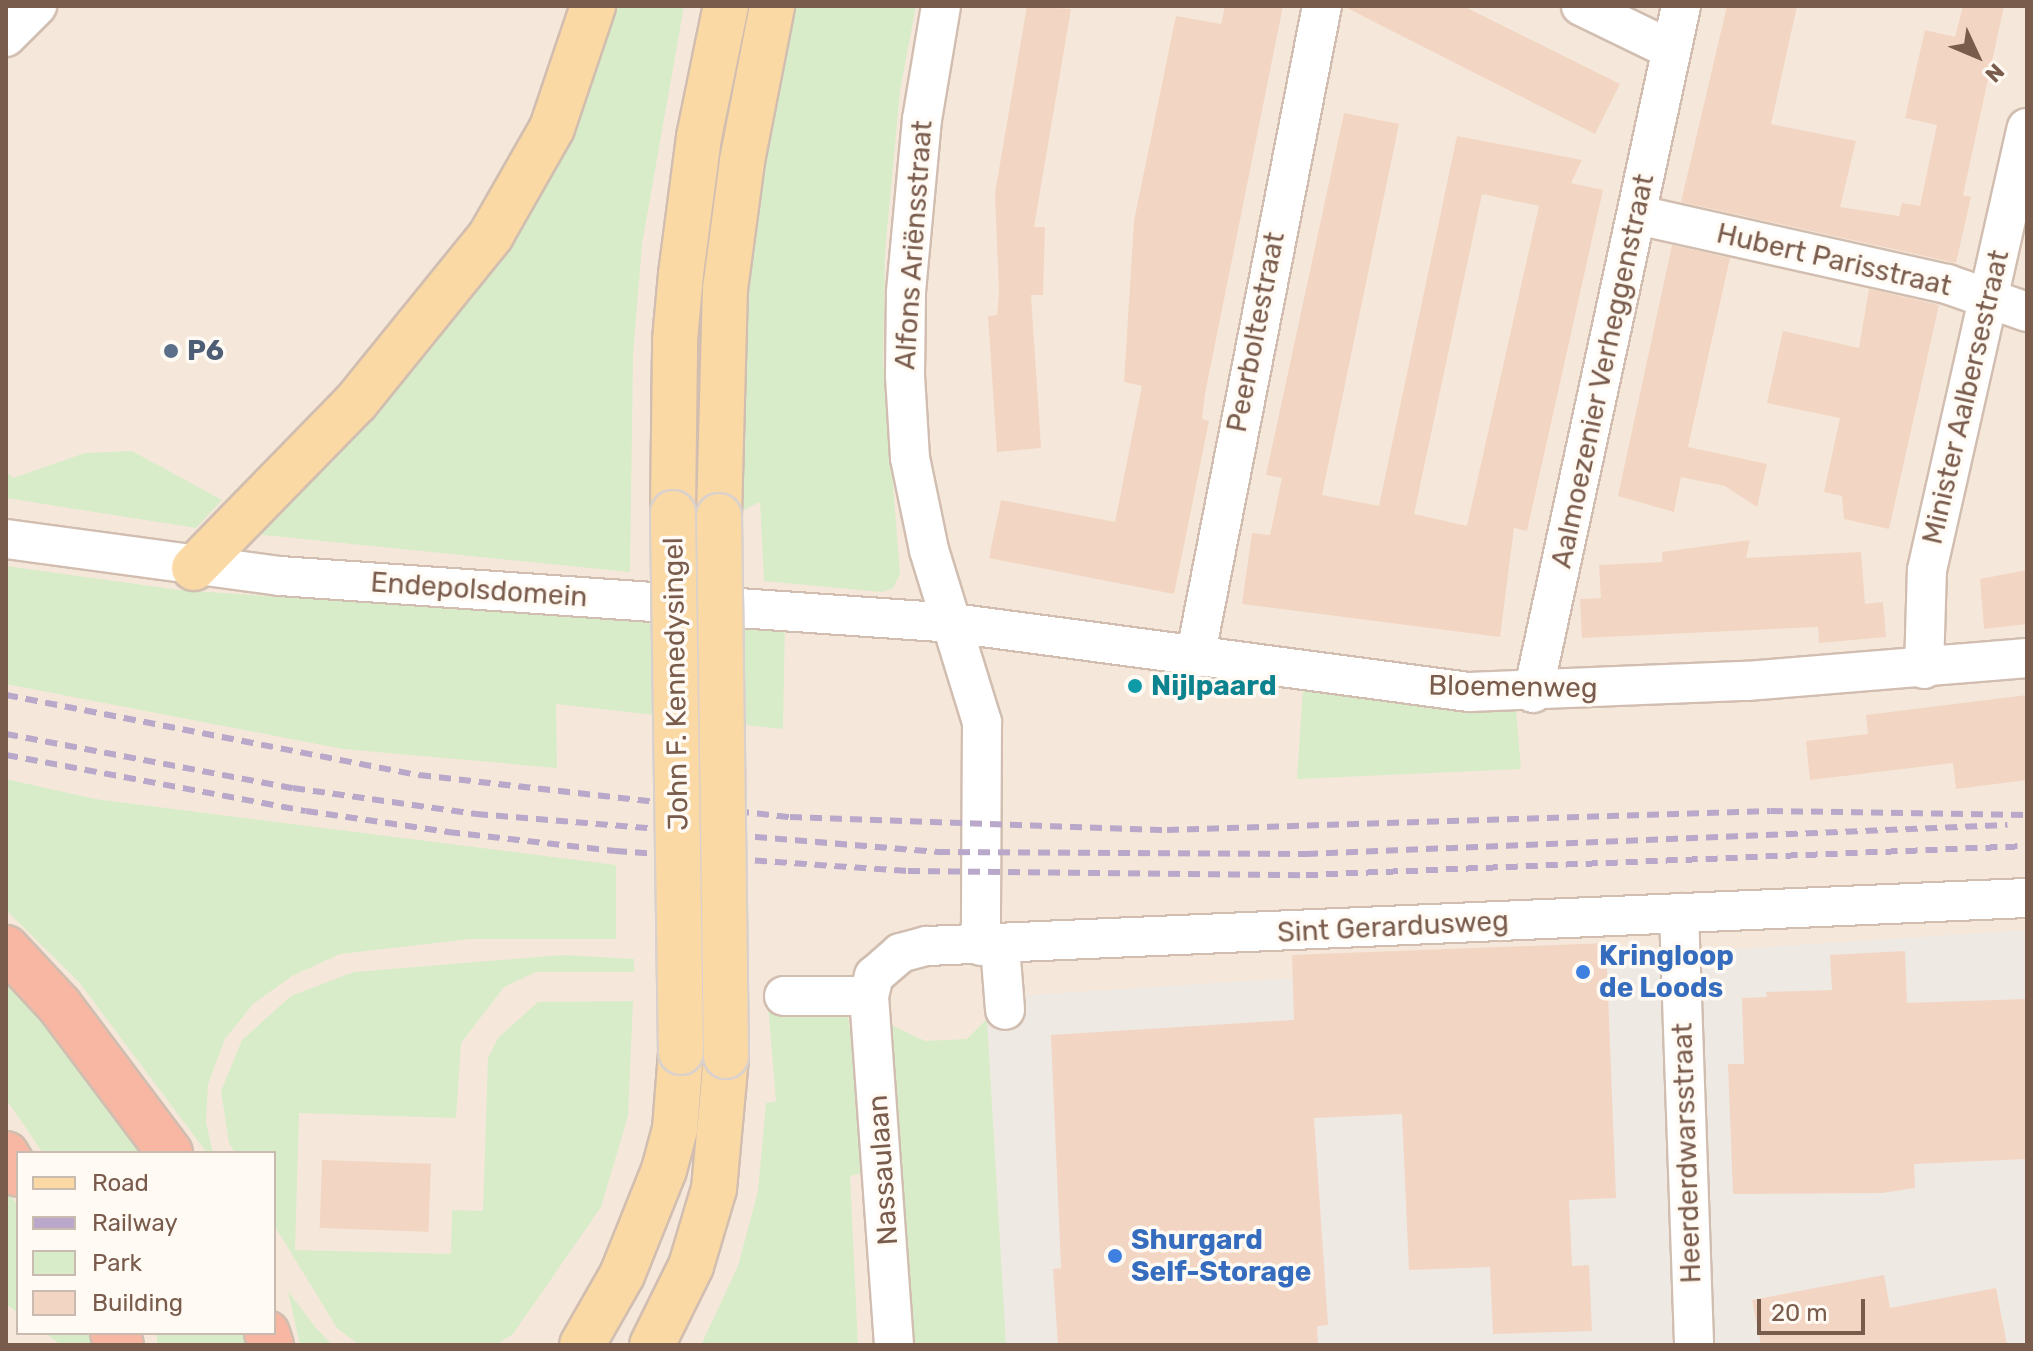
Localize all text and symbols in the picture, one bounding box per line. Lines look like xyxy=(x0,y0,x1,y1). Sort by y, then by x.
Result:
north arrow xyxy=(1937,16,2017,96)
text: N xyxy=(1979,58,2010,88)
street label: Alfons Ariënsstraat xyxy=(888,119,940,371)
street label: Aalmoezenier Verheggenstraat xyxy=(1545,170,1661,572)
street label: Hubert Parisstraat xyxy=(1713,217,1955,303)
street label: Peerboltestraat xyxy=(1220,229,1292,435)
street label: Minister Aalbersestraat xyxy=(1916,246,2016,548)
place label: P6 xyxy=(187,334,224,368)
marker: P6 xyxy=(162,342,180,360)
street label: John F. Kennedysingel xyxy=(657,537,695,831)
street label: Endepolsdomein xyxy=(370,566,588,614)
place label: Nijlpaard xyxy=(1151,669,1277,703)
street label: Bloemenweg xyxy=(1428,669,1598,705)
marker: Nijlpaard xyxy=(1126,677,1144,695)
street label: Sint Gerardusweg xyxy=(1276,904,1510,950)
place label: Kringloop de Loods xyxy=(1599,939,1734,1005)
marker: Kringloop de Loods xyxy=(1574,963,1592,981)
street label: Heerderdwarsstraat xyxy=(1666,1022,1708,1284)
street label: Nassaulaan xyxy=(861,1094,905,1246)
legend xyxy=(16,1151,276,1335)
text: Road xyxy=(92,1169,149,1197)
text: Railway xyxy=(92,1209,178,1237)
place label: Shurgard Self-Storage xyxy=(1131,1223,1311,1289)
marker: Shurgard Self-Storage xyxy=(1106,1247,1124,1265)
text: Park xyxy=(92,1249,142,1277)
scale bar xyxy=(1761,1283,1869,1333)
text: Building xyxy=(92,1289,183,1317)
text: 20 m xyxy=(1771,1299,1828,1327)

